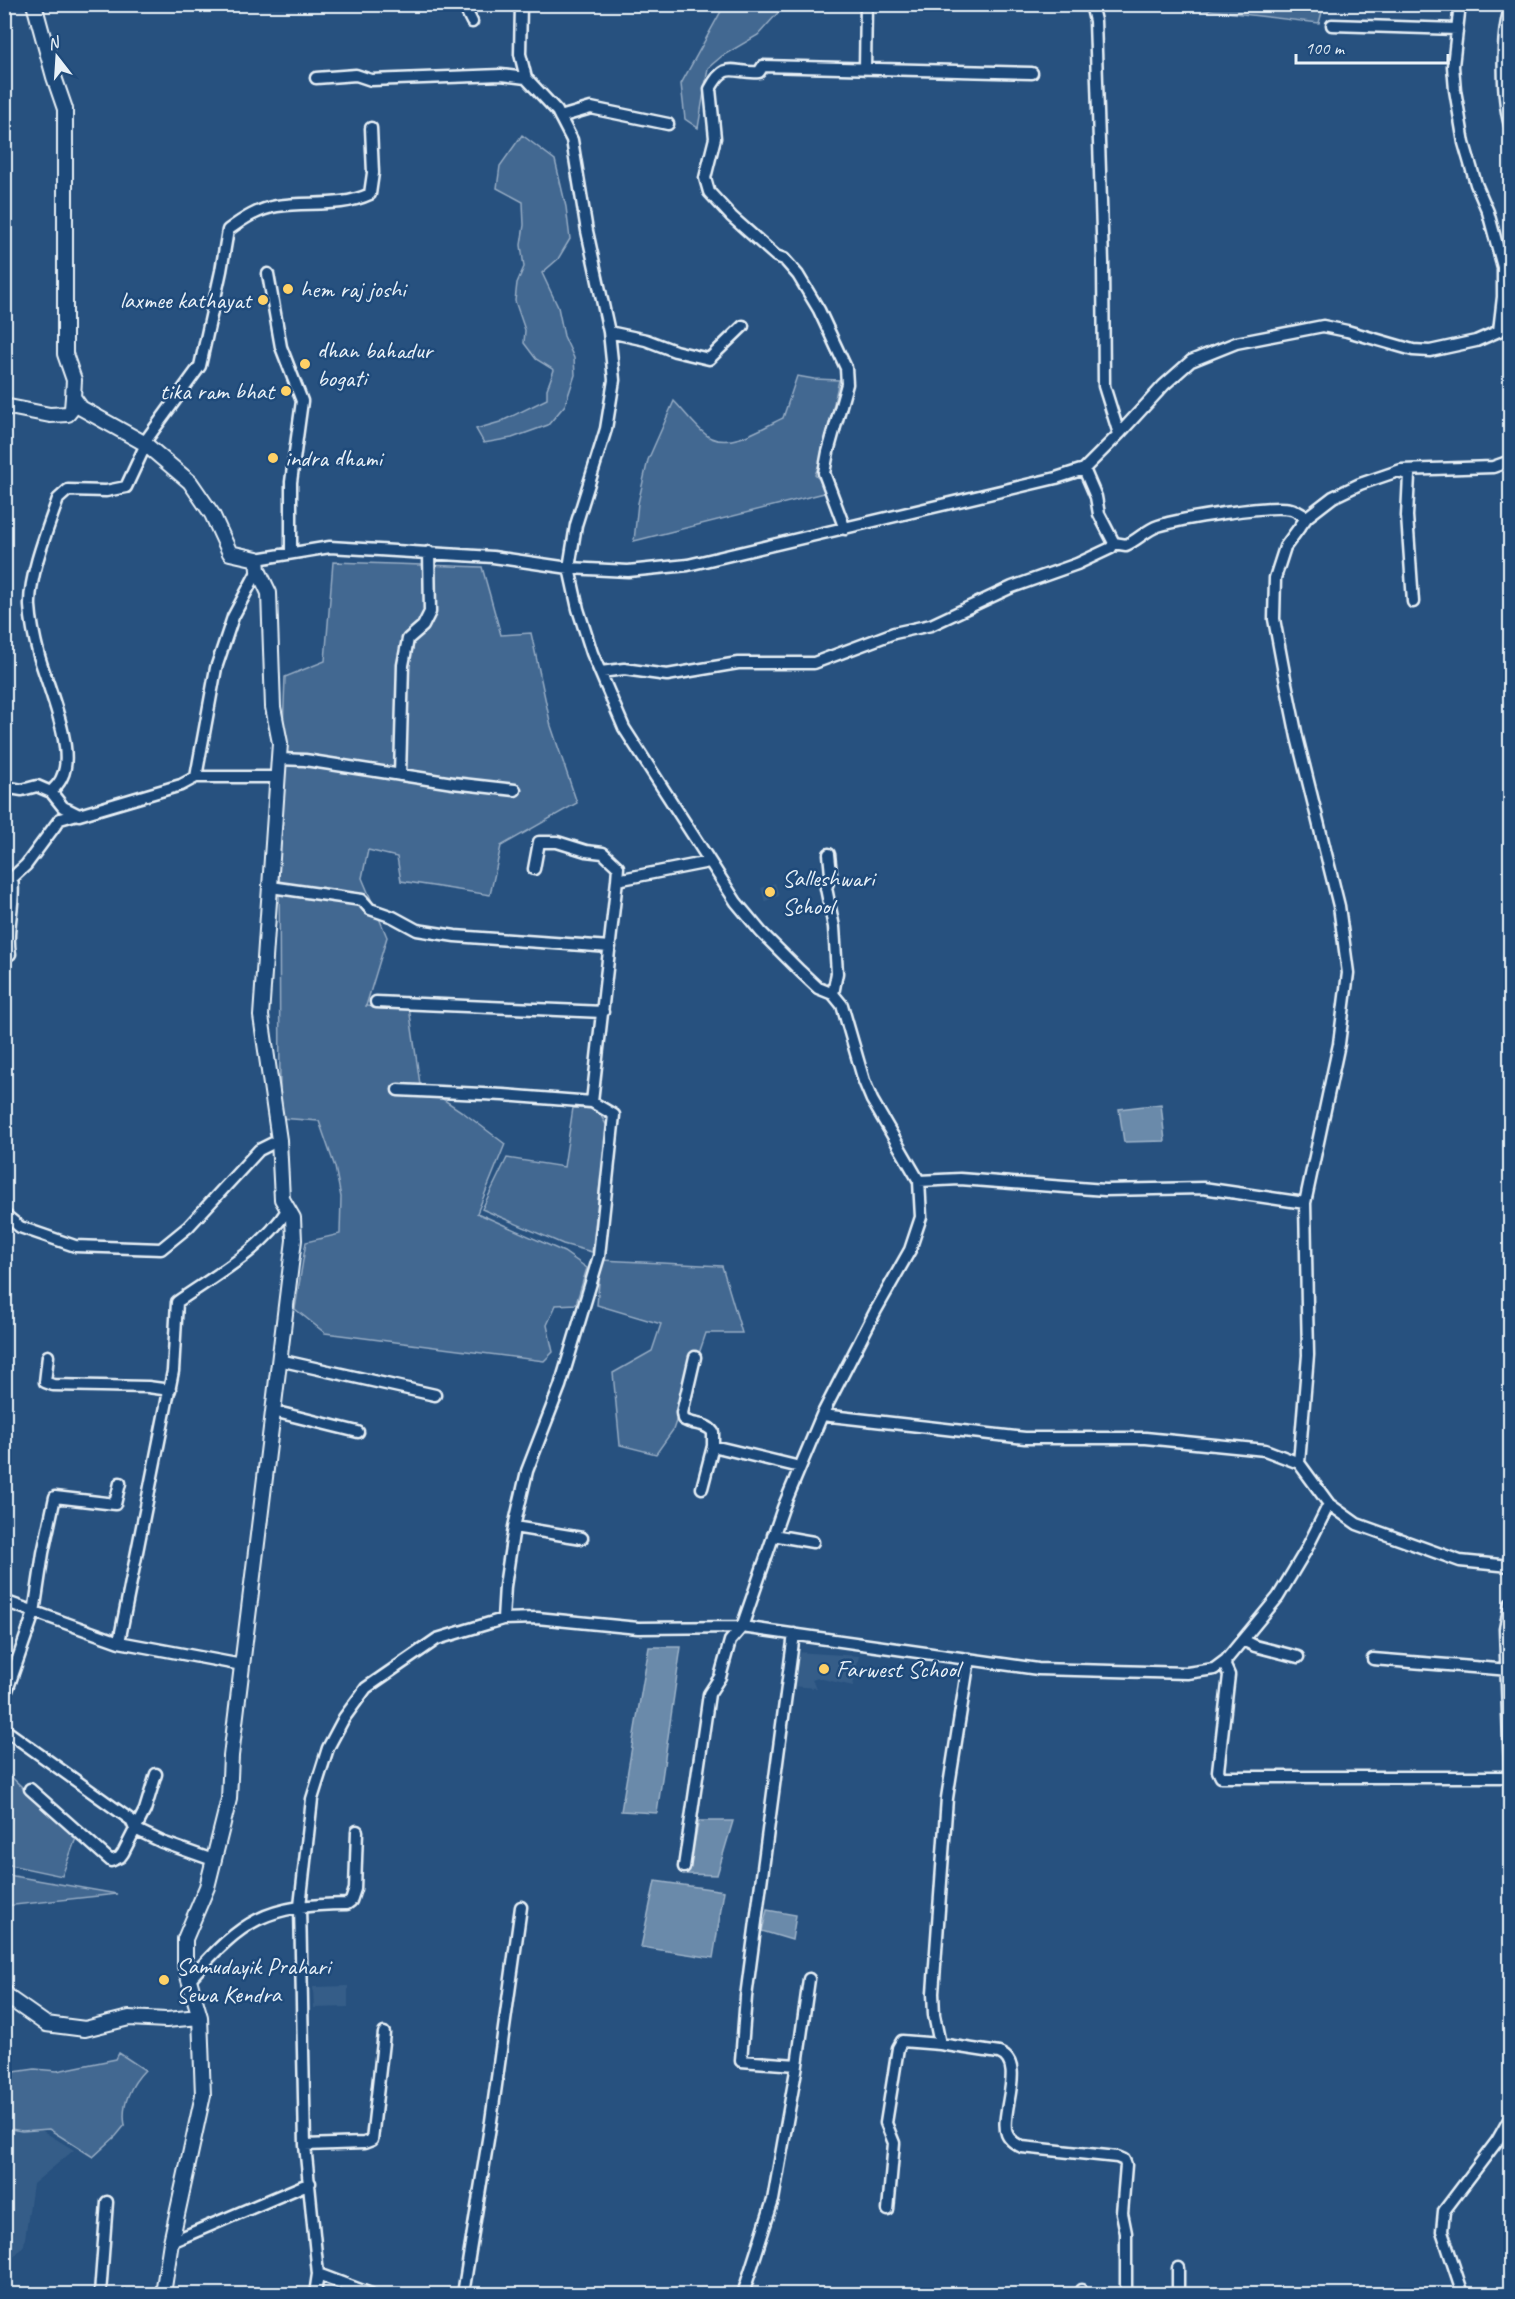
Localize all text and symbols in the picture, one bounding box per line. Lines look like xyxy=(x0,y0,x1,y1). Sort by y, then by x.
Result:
north arrow xyxy=(27,27,87,87)
scale bar xyxy=(1296,27,1448,65)
text: N xyxy=(45,32,64,55)
text: 100 m xyxy=(1305,37,1346,59)
place label: hem raj joshi xyxy=(300,274,408,304)
marker: hem raj joshi xyxy=(281,282,295,296)
place label: laxmee kathayat xyxy=(120,285,253,315)
marker: laxmee kathayat xyxy=(256,293,270,307)
place label: dhan bahadur bogati xyxy=(317,335,435,393)
marker: dhan bahadur bogati xyxy=(298,357,312,371)
place label: tika ram bhat xyxy=(160,376,276,406)
marker: tika ram bhat xyxy=(279,384,293,398)
place label: indra dhami xyxy=(285,443,384,473)
marker: indra dhami xyxy=(266,451,280,465)
place label: Salleshwari School xyxy=(782,863,877,921)
marker: Salleshwari School xyxy=(763,885,777,899)
place label: Farwest School xyxy=(836,1654,963,1684)
marker: Farwest School xyxy=(817,1662,831,1676)
place label: Samudayik Prahari Sewa Kendra xyxy=(176,1951,333,2009)
marker: Samudayik Prahari Sewa Kendra xyxy=(157,1973,171,1987)

